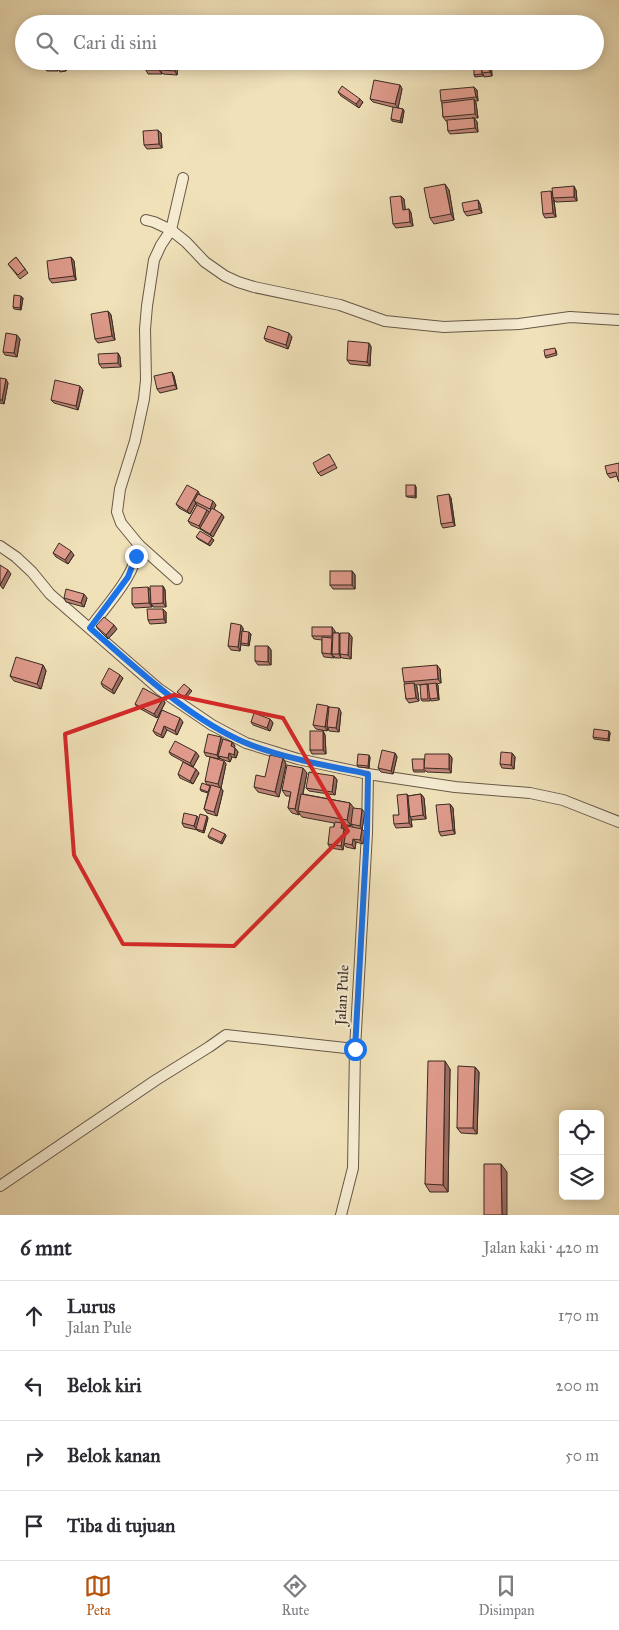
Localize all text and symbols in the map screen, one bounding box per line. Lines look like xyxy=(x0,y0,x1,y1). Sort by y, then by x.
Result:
search box xyxy=(15,15,604,70)
icon: search xyxy=(33,29,61,57)
text: Cari di sini xyxy=(73,31,157,54)
route end xyxy=(125,545,148,568)
street label: Jalan Pule xyxy=(331,964,354,1028)
route start xyxy=(344,1038,367,1061)
map controls xyxy=(559,1110,604,1200)
button: locate xyxy=(559,1110,604,1155)
button: layers xyxy=(559,1155,604,1200)
text: 6 mnt xyxy=(20,1235,72,1261)
text: Jalan kaki · 420 m xyxy=(484,1238,599,1257)
text: Lurus xyxy=(67,1295,115,1318)
icon: ahead xyxy=(20,1302,48,1330)
text: 170 m xyxy=(558,1306,599,1325)
text: Jalan Pule xyxy=(67,1318,132,1337)
icon: left xyxy=(20,1372,48,1400)
text: Belok kiri xyxy=(67,1374,141,1397)
text: 200 m xyxy=(556,1376,599,1395)
icon: right xyxy=(20,1442,48,1470)
text: Belok kanan xyxy=(67,1444,161,1467)
text: 50 m xyxy=(565,1446,599,1465)
icon: arrive xyxy=(20,1512,48,1540)
text: Tiba di tujuan xyxy=(67,1514,175,1537)
tab: Peta xyxy=(84,1572,112,1619)
tab: Rute xyxy=(281,1572,309,1619)
tab: Disimpan xyxy=(478,1572,534,1619)

